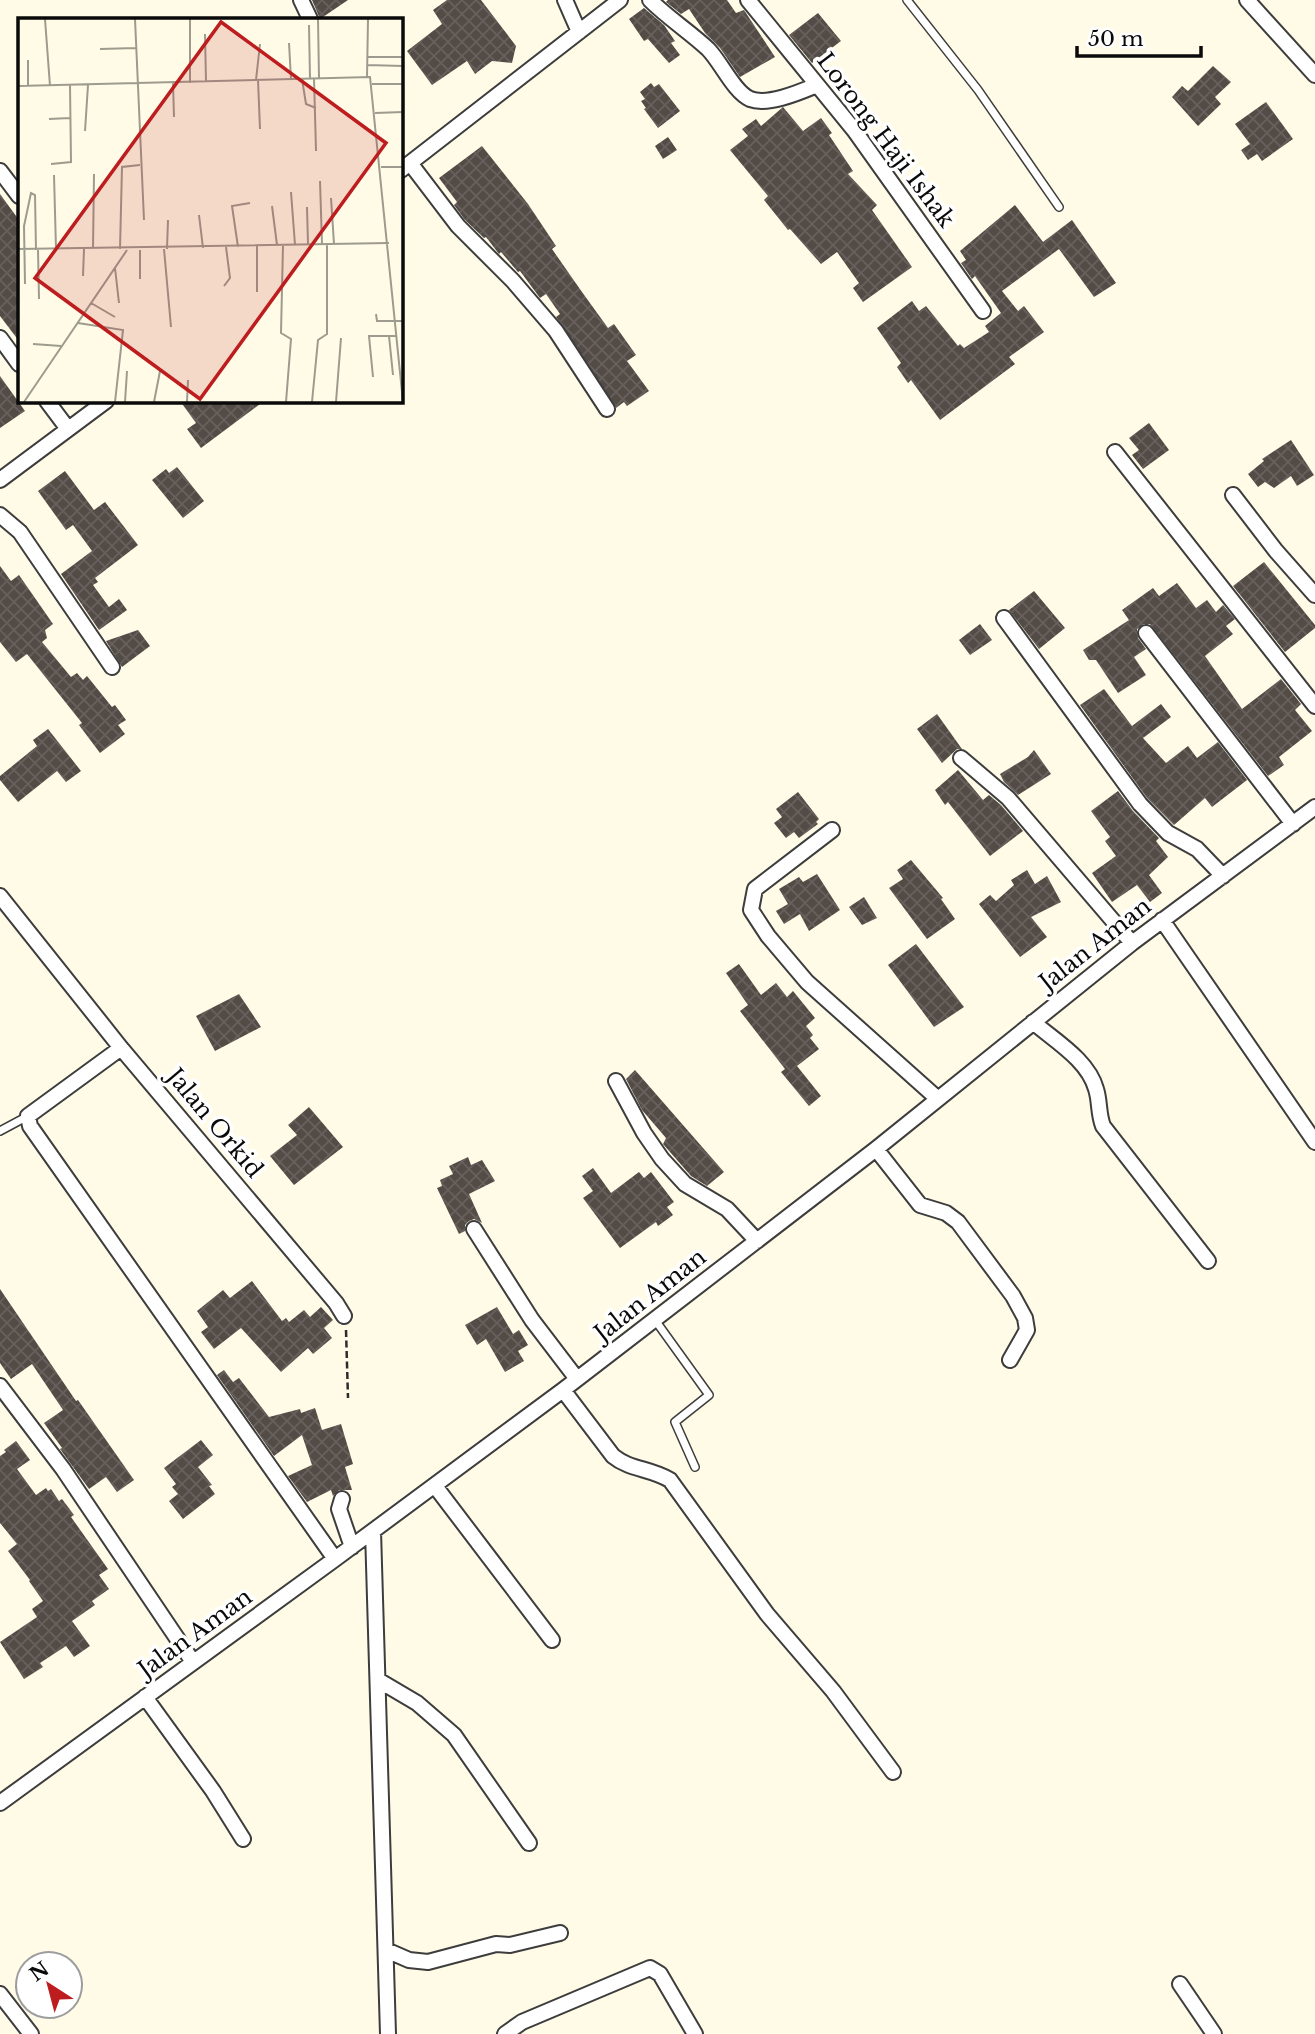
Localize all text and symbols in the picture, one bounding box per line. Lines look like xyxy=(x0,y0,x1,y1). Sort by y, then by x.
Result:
scale bar xyxy=(1077,14,1201,58)
inset map xyxy=(18,18,402,402)
text: 50 m xyxy=(1088,26,1144,52)
street label: Lorong Haji Ishak xyxy=(811,47,961,234)
street label: Jalan Aman xyxy=(1031,892,1156,998)
street label: Jalan Orkid xyxy=(159,1060,269,1183)
street label: Jalan Aman xyxy=(586,1243,711,1349)
street label: Jalan Aman xyxy=(130,1582,257,1685)
north arrow xyxy=(14,1950,84,2020)
text: N xyxy=(25,1957,53,1986)

